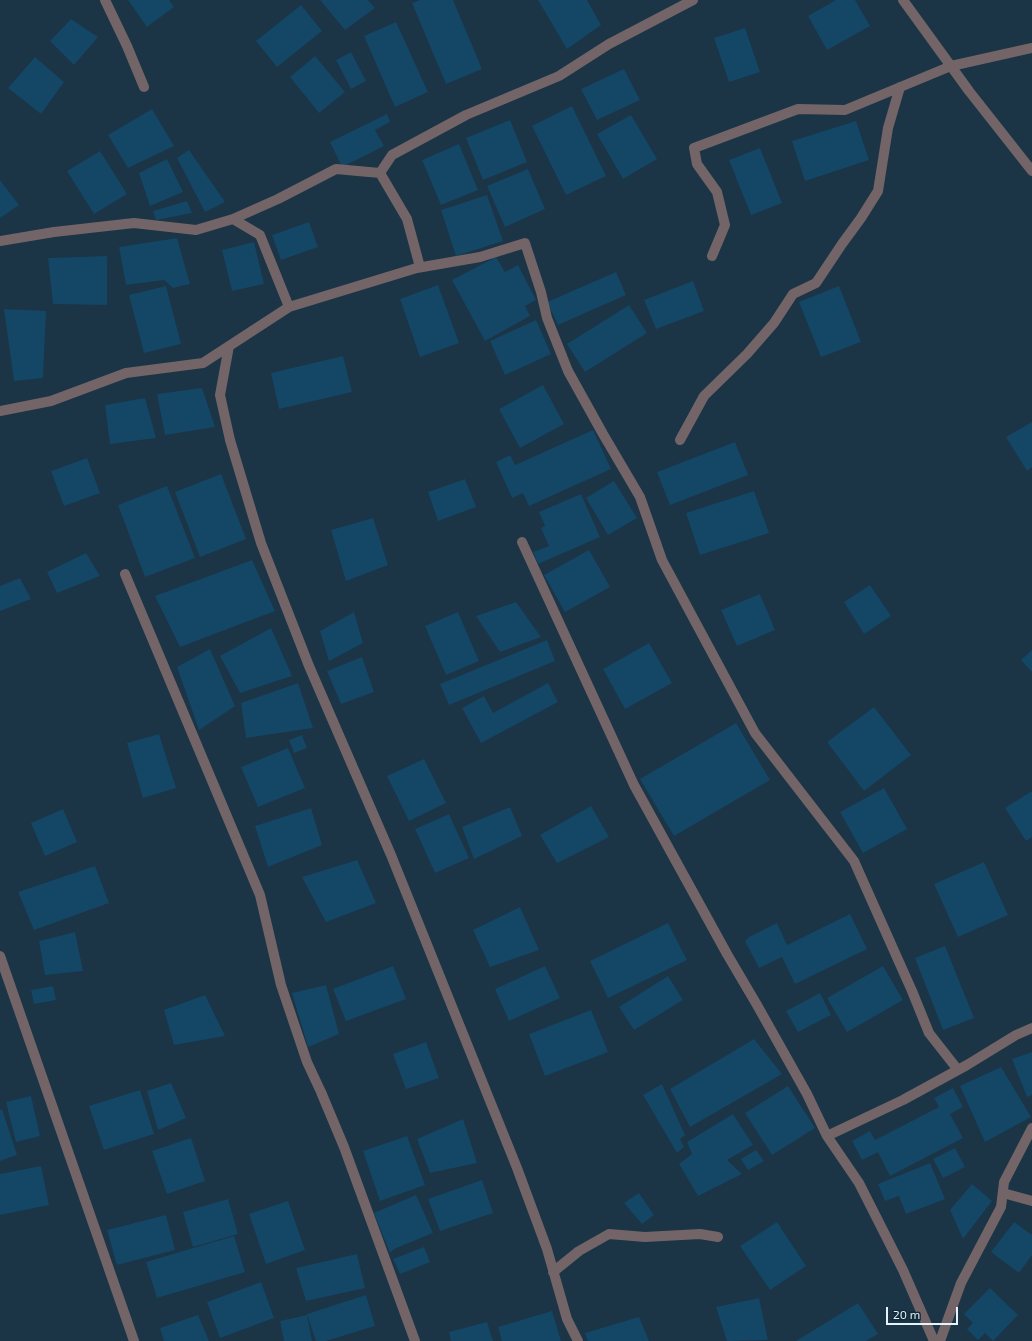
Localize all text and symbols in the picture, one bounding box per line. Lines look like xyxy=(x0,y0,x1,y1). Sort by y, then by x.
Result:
scale bar xyxy=(888,1299,960,1325)
text: 20 m xyxy=(893,1307,920,1321)

